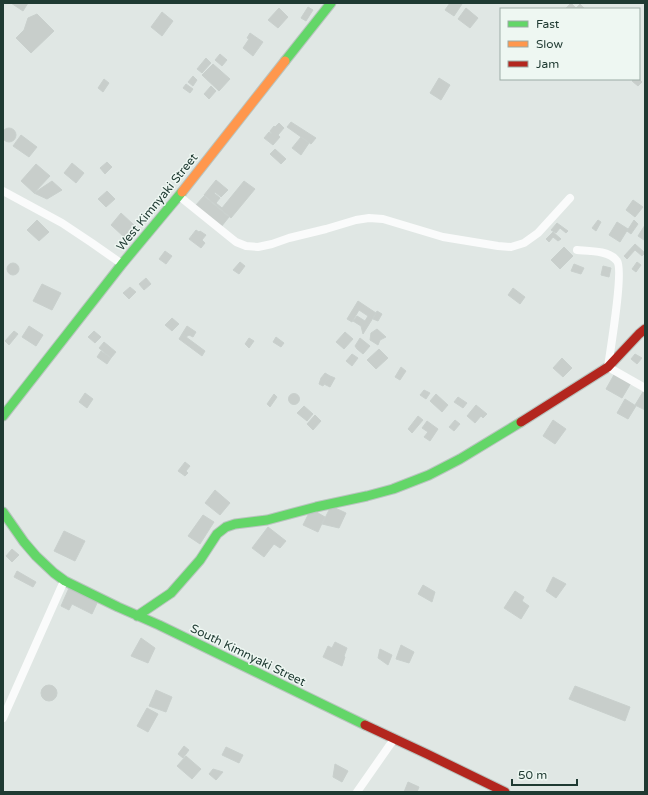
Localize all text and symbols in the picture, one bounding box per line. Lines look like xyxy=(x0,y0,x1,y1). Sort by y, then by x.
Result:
legend xyxy=(500,8,640,80)
text: Fast xyxy=(536,17,560,31)
text: Slow xyxy=(536,37,563,51)
text: Jam xyxy=(536,57,559,71)
street label: West Kimnyaki Street xyxy=(113,150,201,253)
street label: South Kimnyaki Street xyxy=(188,621,308,689)
scale bar xyxy=(512,761,577,787)
text: 50 m xyxy=(518,768,547,782)

